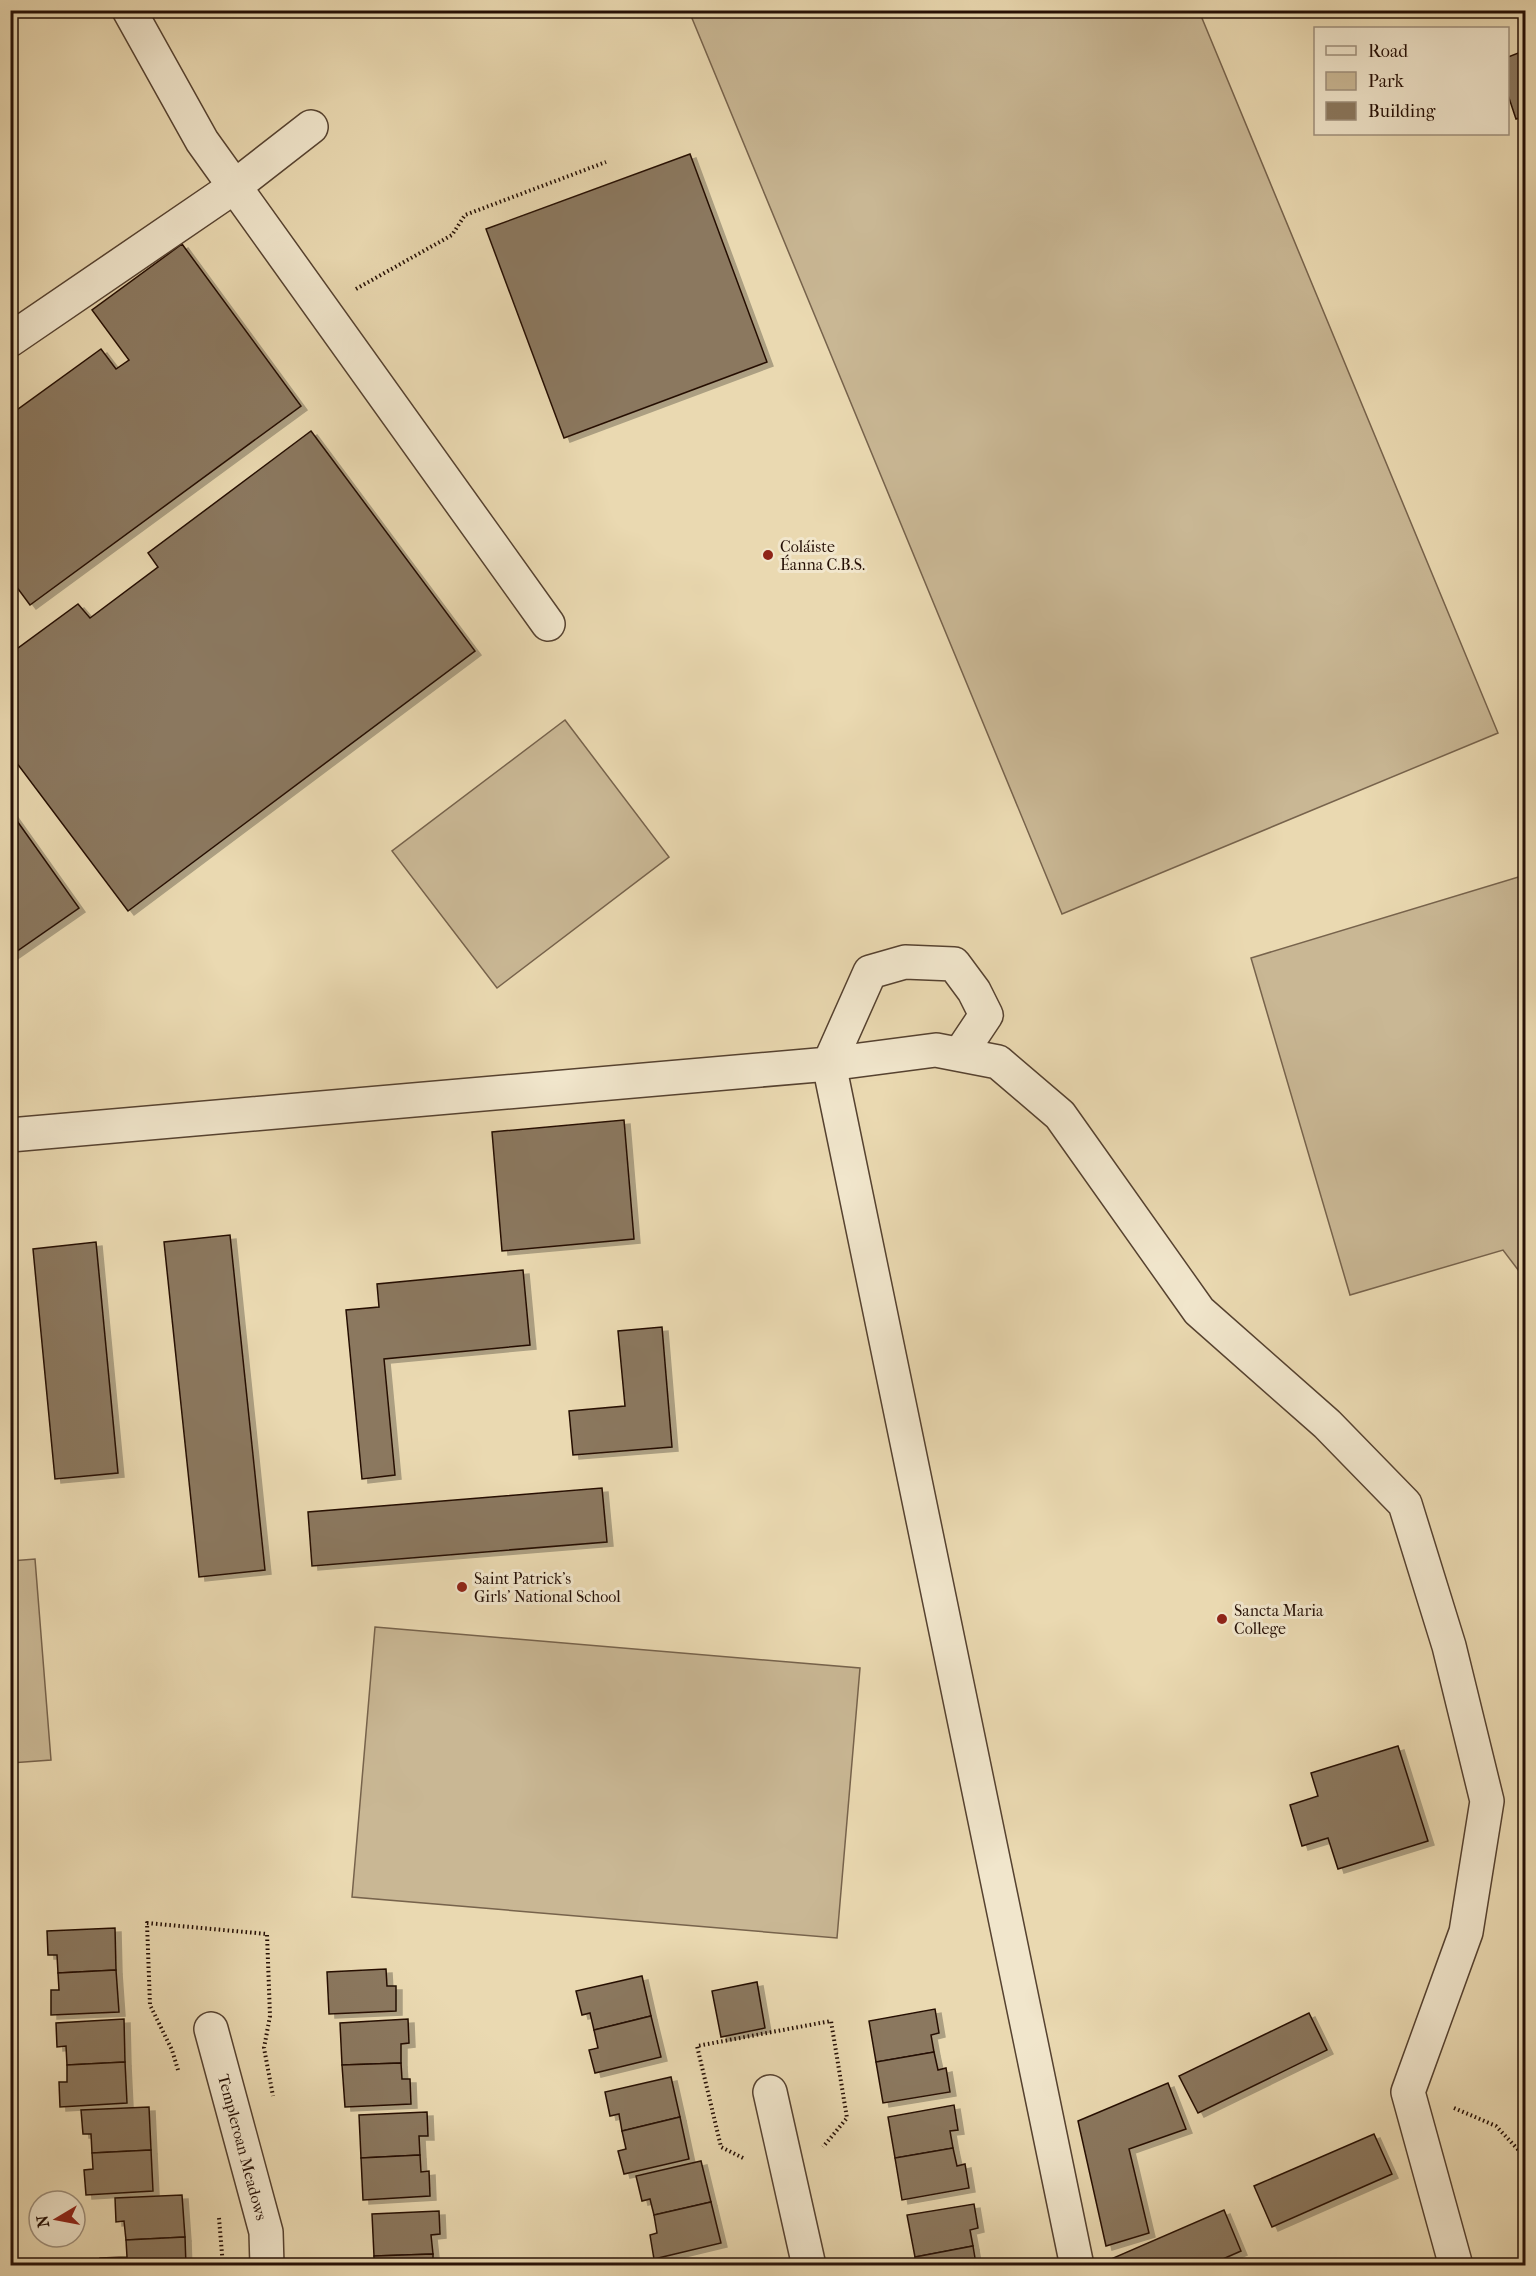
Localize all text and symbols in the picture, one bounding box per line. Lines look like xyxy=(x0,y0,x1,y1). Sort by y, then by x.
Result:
legend xyxy=(1314,27,1509,135)
text: Road xyxy=(1368,41,1408,62)
text: Park xyxy=(1368,71,1405,92)
text: Building xyxy=(1368,101,1436,122)
place label: Coláiste Éanna C.B.S. xyxy=(780,537,865,574)
marker: Coláiste Éanna C.B.S. xyxy=(761,548,775,562)
place label: Saint Patrick's Girls' National School xyxy=(474,1569,621,1606)
marker: Saint Patrick's Girls' National School xyxy=(455,1580,469,1594)
place label: Sancta Maria College xyxy=(1234,1601,1324,1638)
marker: Sancta Maria College xyxy=(1215,1612,1229,1626)
street label: Templeroan Meadows xyxy=(214,2072,271,2222)
north arrow xyxy=(27,2189,87,2249)
text: N xyxy=(32,2213,53,2229)

